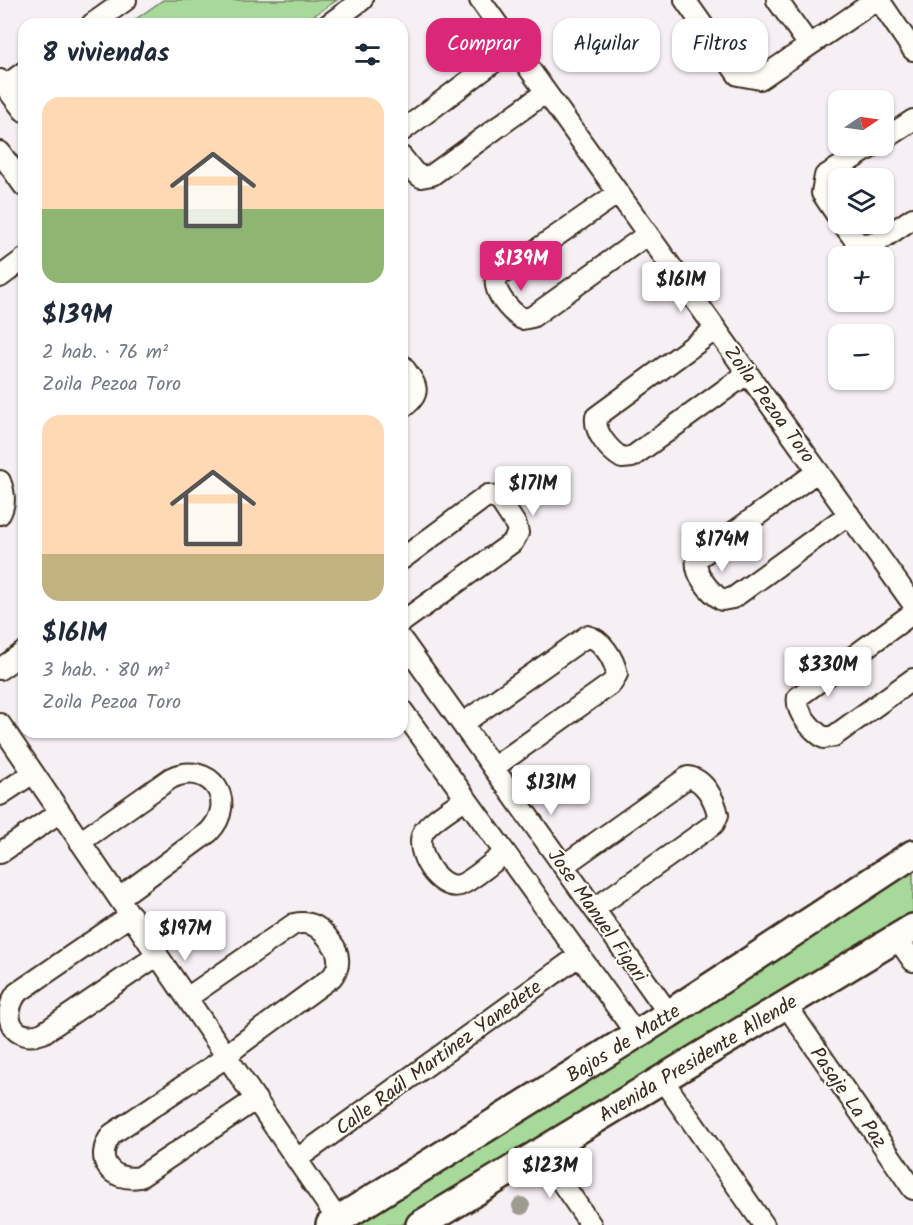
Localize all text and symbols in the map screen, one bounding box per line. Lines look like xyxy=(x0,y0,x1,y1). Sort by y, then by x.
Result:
chip: Comprar xyxy=(426,18,541,72)
chip: Alquilar xyxy=(553,18,660,72)
chip: Filtros xyxy=(672,18,768,72)
text: 8 viviendas xyxy=(42,33,169,75)
icon: filters xyxy=(351,38,384,71)
north arrow xyxy=(828,90,894,156)
map controls xyxy=(828,90,894,390)
icon: home xyxy=(159,136,267,244)
button: layers xyxy=(828,168,894,234)
pin: $139M xyxy=(479,241,563,292)
text: $139M xyxy=(494,244,548,276)
button: + xyxy=(828,246,894,312)
pin: $161M xyxy=(639,262,723,313)
text: $161M xyxy=(656,265,706,297)
text: $139M xyxy=(42,295,112,337)
button: − xyxy=(828,324,894,390)
text: 2 hab. · 76 m² xyxy=(42,337,168,369)
street label: Zoila Pezoa Toro xyxy=(715,340,822,471)
text: Zoila Pezoa Toro xyxy=(42,369,181,401)
icon: home xyxy=(159,454,267,562)
pin: $171M xyxy=(491,466,575,517)
text: $171M xyxy=(509,469,557,501)
pin: $174M xyxy=(680,522,764,573)
text: $174M xyxy=(695,525,749,557)
text: $161M xyxy=(42,613,107,655)
pin: $330M xyxy=(786,647,870,698)
text: $330M xyxy=(798,650,858,682)
text: 3 hab. · 80 m² xyxy=(42,655,170,687)
text: Zoila Pezoa Toro xyxy=(42,687,181,719)
pin: $131M xyxy=(509,765,593,816)
text: $131M xyxy=(526,768,576,800)
street label: Jose Manuel Figari xyxy=(538,843,655,991)
pin: $197M xyxy=(143,911,227,962)
text: $197M xyxy=(159,914,211,946)
street label: Calle Raúl Martínez Yanedete xyxy=(329,973,549,1145)
street label: Avenida Presidente Allende xyxy=(593,987,804,1132)
street label: Bajos de Matte xyxy=(561,997,688,1092)
street label: Pasaje La Paz xyxy=(801,1041,894,1156)
pin: $123M xyxy=(508,1148,592,1199)
text: $123M xyxy=(522,1151,578,1183)

